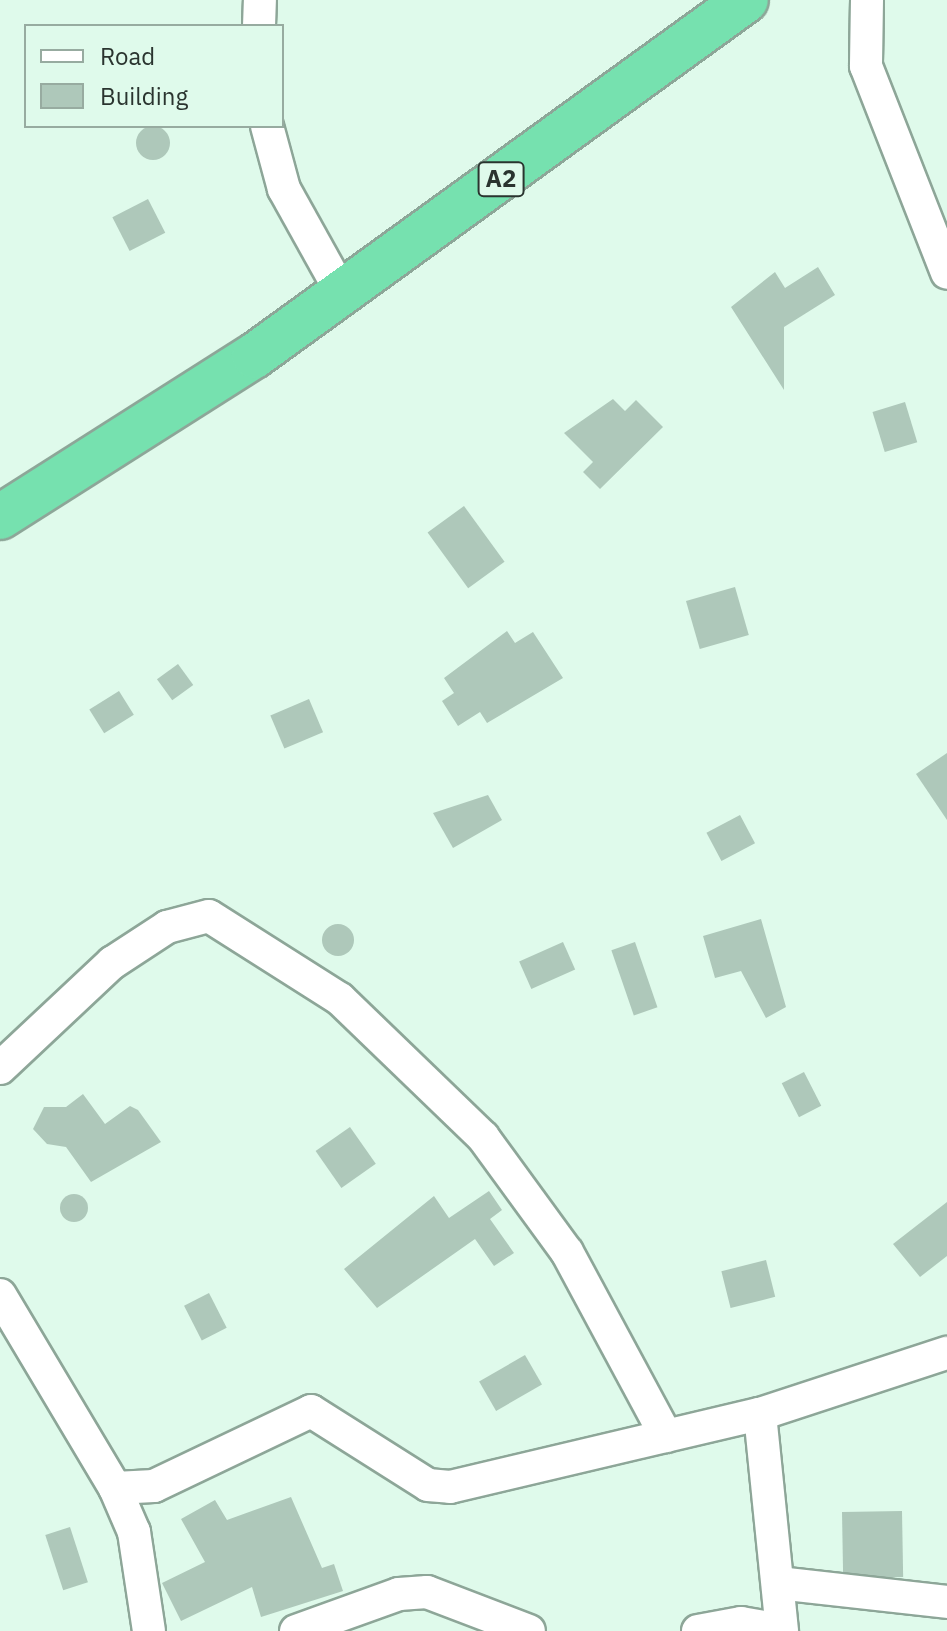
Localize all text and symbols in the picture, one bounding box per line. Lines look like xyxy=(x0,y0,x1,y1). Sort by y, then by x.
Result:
legend xyxy=(24,24,284,128)
text: Road xyxy=(100,40,155,72)
text: Building xyxy=(100,80,188,112)
road number: A2 xyxy=(477,159,525,199)

